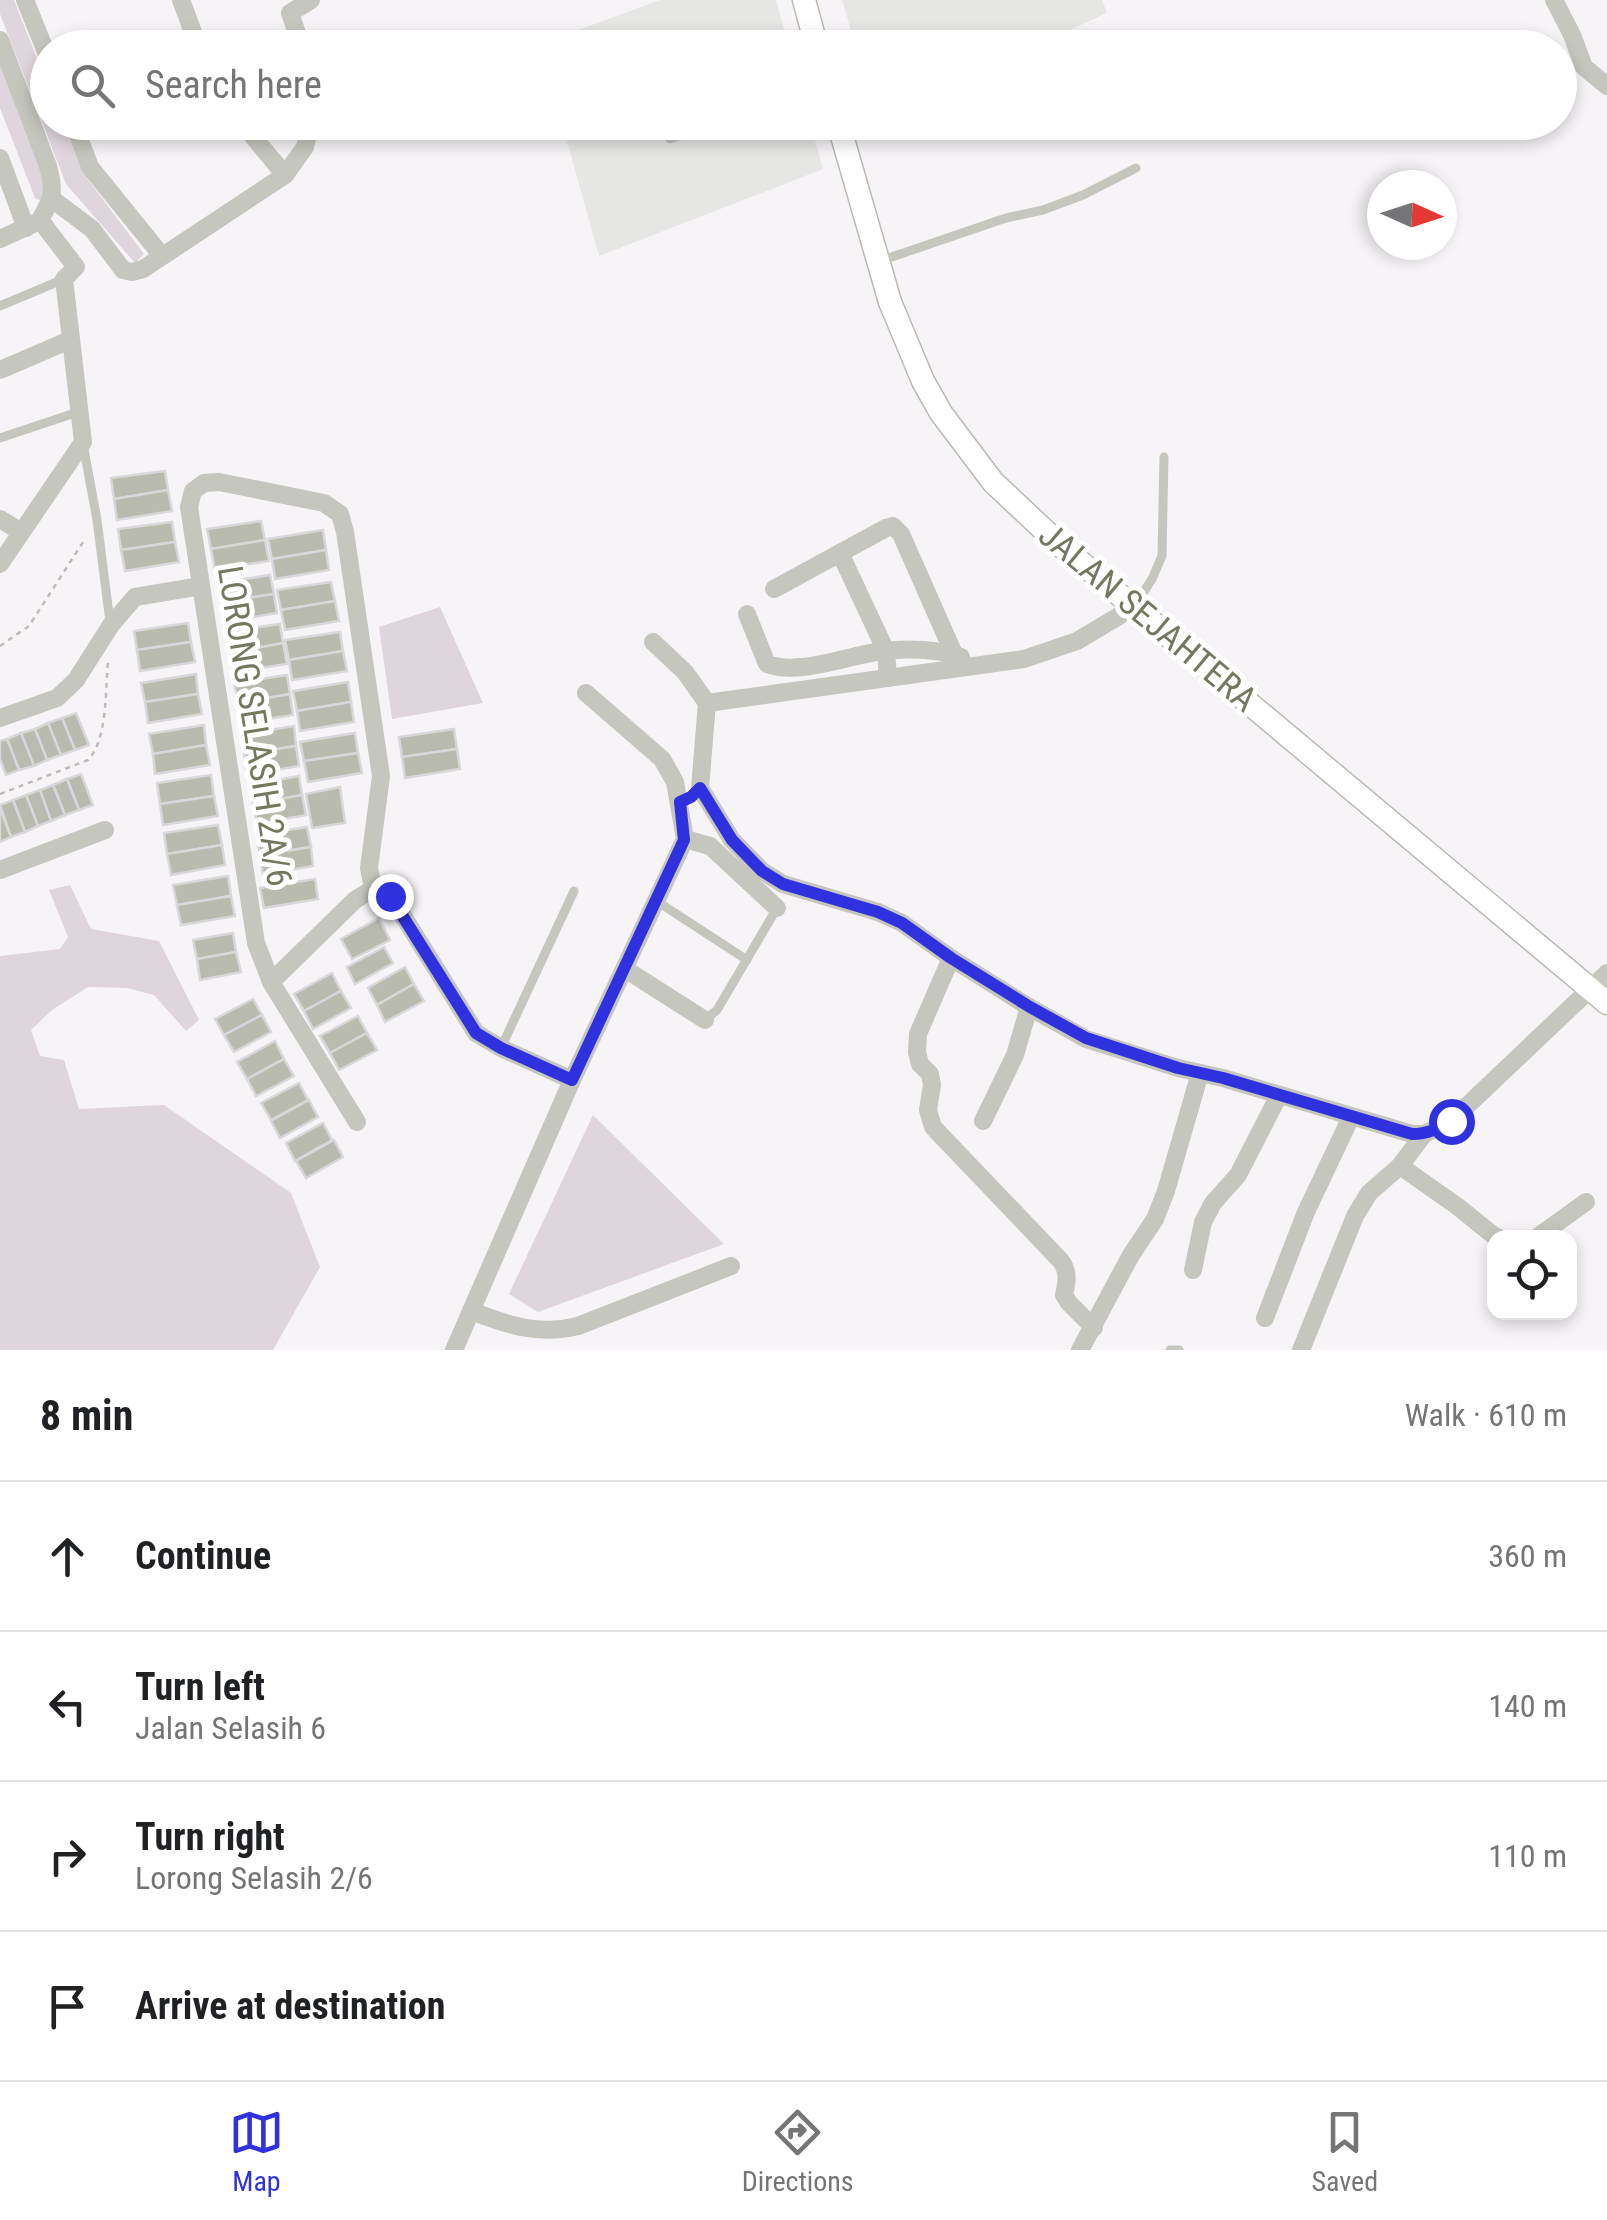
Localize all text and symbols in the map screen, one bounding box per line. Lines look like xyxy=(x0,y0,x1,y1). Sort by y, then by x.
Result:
search box xyxy=(30,30,1577,140)
icon: search xyxy=(65,58,120,113)
text: Search here xyxy=(145,63,322,107)
north arrow xyxy=(1367,170,1457,260)
street label: JALAN SEJAHTERA xyxy=(1031,514,1265,720)
street label: LORONG SELASIH 2A/6 xyxy=(209,563,300,889)
route end xyxy=(368,874,414,920)
route start xyxy=(1429,1099,1475,1145)
map controls xyxy=(1487,1230,1577,1320)
button: locate xyxy=(1487,1230,1577,1320)
text: 8 min xyxy=(40,1391,133,1440)
text: Walk · 610 m xyxy=(1405,1396,1567,1434)
icon: ahead xyxy=(40,1529,95,1584)
text: Continue xyxy=(135,1534,271,1578)
text: 360 m xyxy=(1488,1537,1567,1575)
text: Turn left xyxy=(135,1665,265,1709)
icon: left xyxy=(40,1679,95,1734)
text: 140 m xyxy=(1488,1687,1567,1725)
text: Jalan Selasih 6 xyxy=(135,1709,326,1747)
text: Turn right xyxy=(135,1815,285,1859)
icon: right xyxy=(40,1829,95,1884)
text: 110 m xyxy=(1488,1837,1567,1875)
text: Lorong Selasih 2/6 xyxy=(135,1859,373,1897)
icon: arrive xyxy=(40,1979,95,2034)
text: Arrive at destination xyxy=(135,1984,445,2028)
tab: Map xyxy=(229,2105,284,2198)
tab: Directions xyxy=(742,2105,854,2198)
tab: Saved xyxy=(1311,2105,1378,2198)

